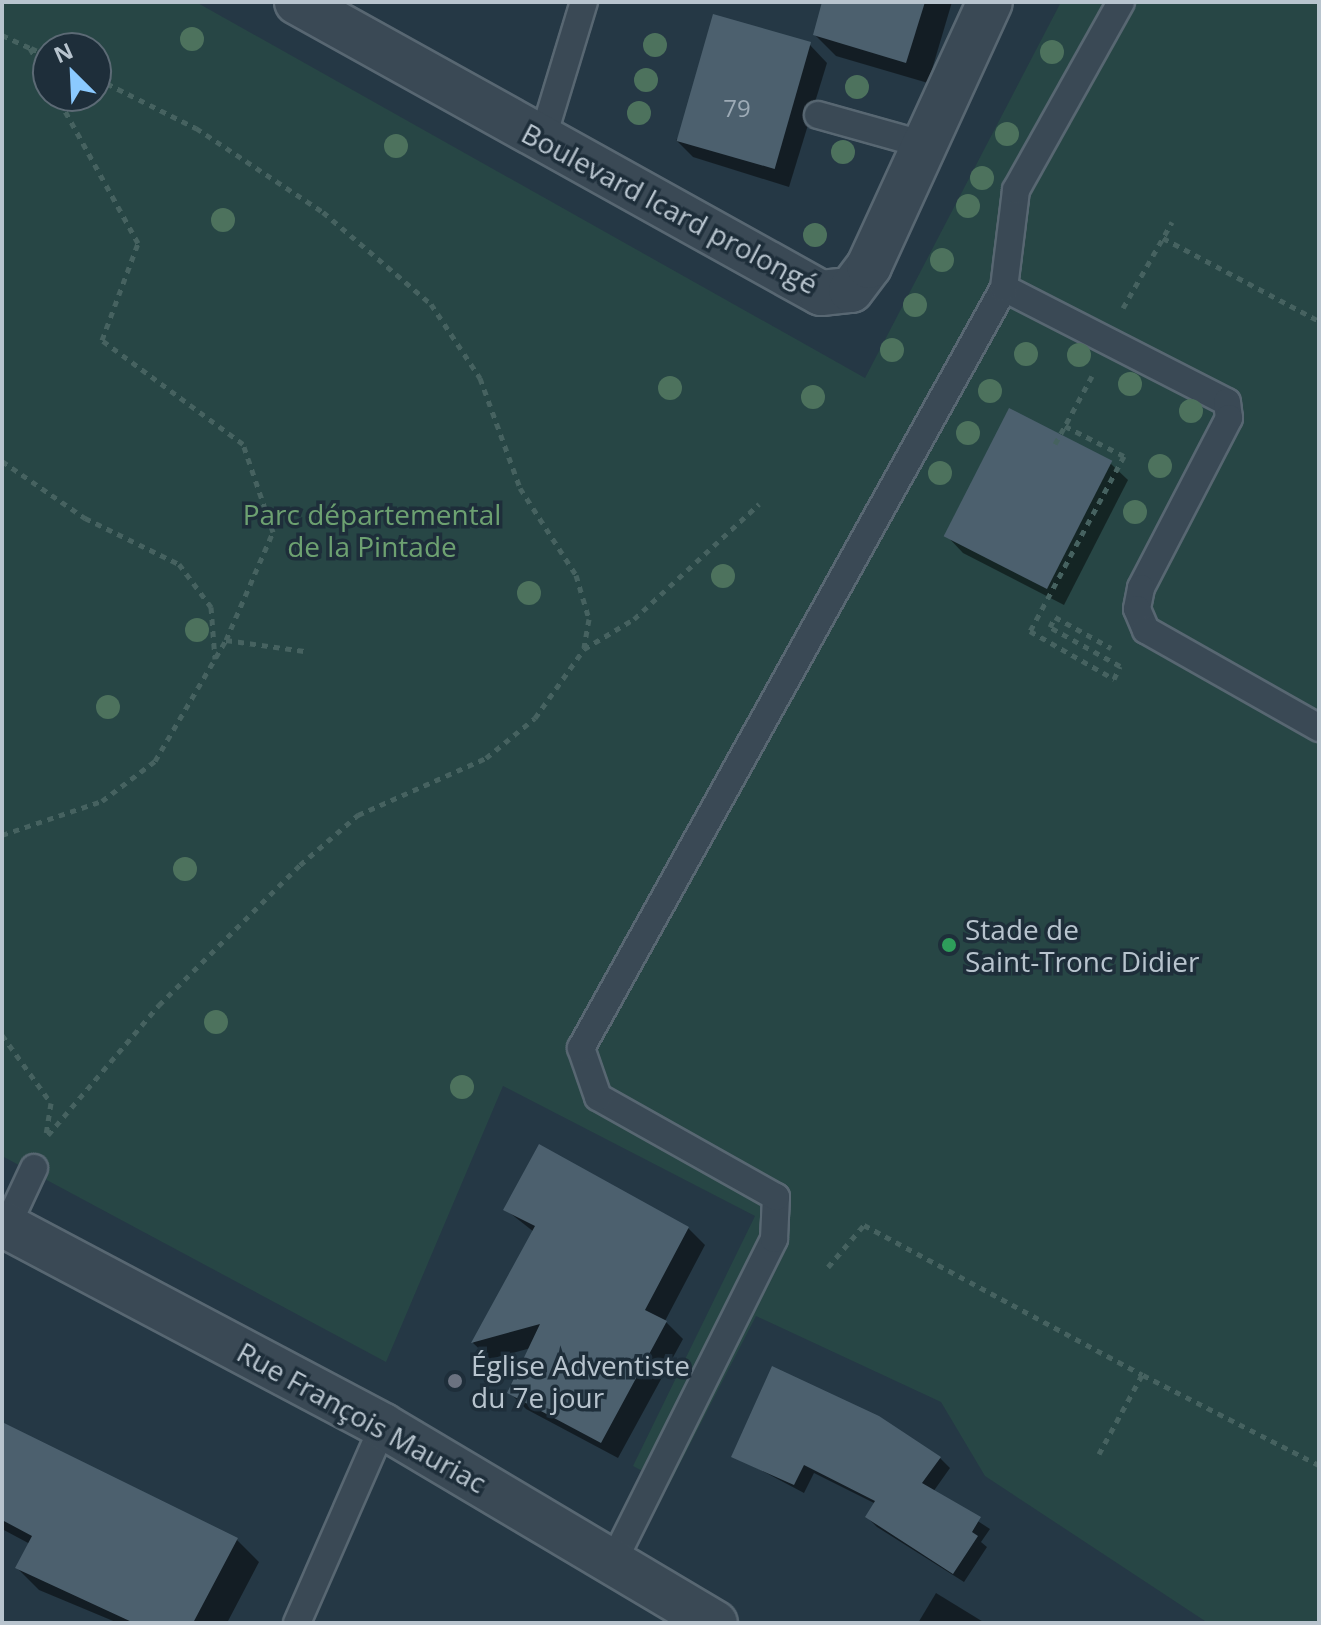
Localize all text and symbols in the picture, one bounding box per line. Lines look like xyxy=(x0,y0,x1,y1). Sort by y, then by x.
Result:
north arrow xyxy=(32,32,112,112)
text: N xyxy=(49,35,77,69)
house number: 79 xyxy=(723,94,751,122)
street label: Boulevard Icard prolongé xyxy=(516,116,824,300)
park label: Parc départemental de la Pintade xyxy=(243,497,501,563)
place label: Stade de Saint-Tronc Didier xyxy=(965,912,1199,978)
marker: Stade de Saint-Tronc Didier xyxy=(940,936,958,954)
street label: Rue François Mauriac xyxy=(232,1335,492,1499)
place label: Église Adventiste du 7e jour xyxy=(471,1348,690,1414)
marker: Église Adventiste du 7e jour xyxy=(446,1372,464,1390)

